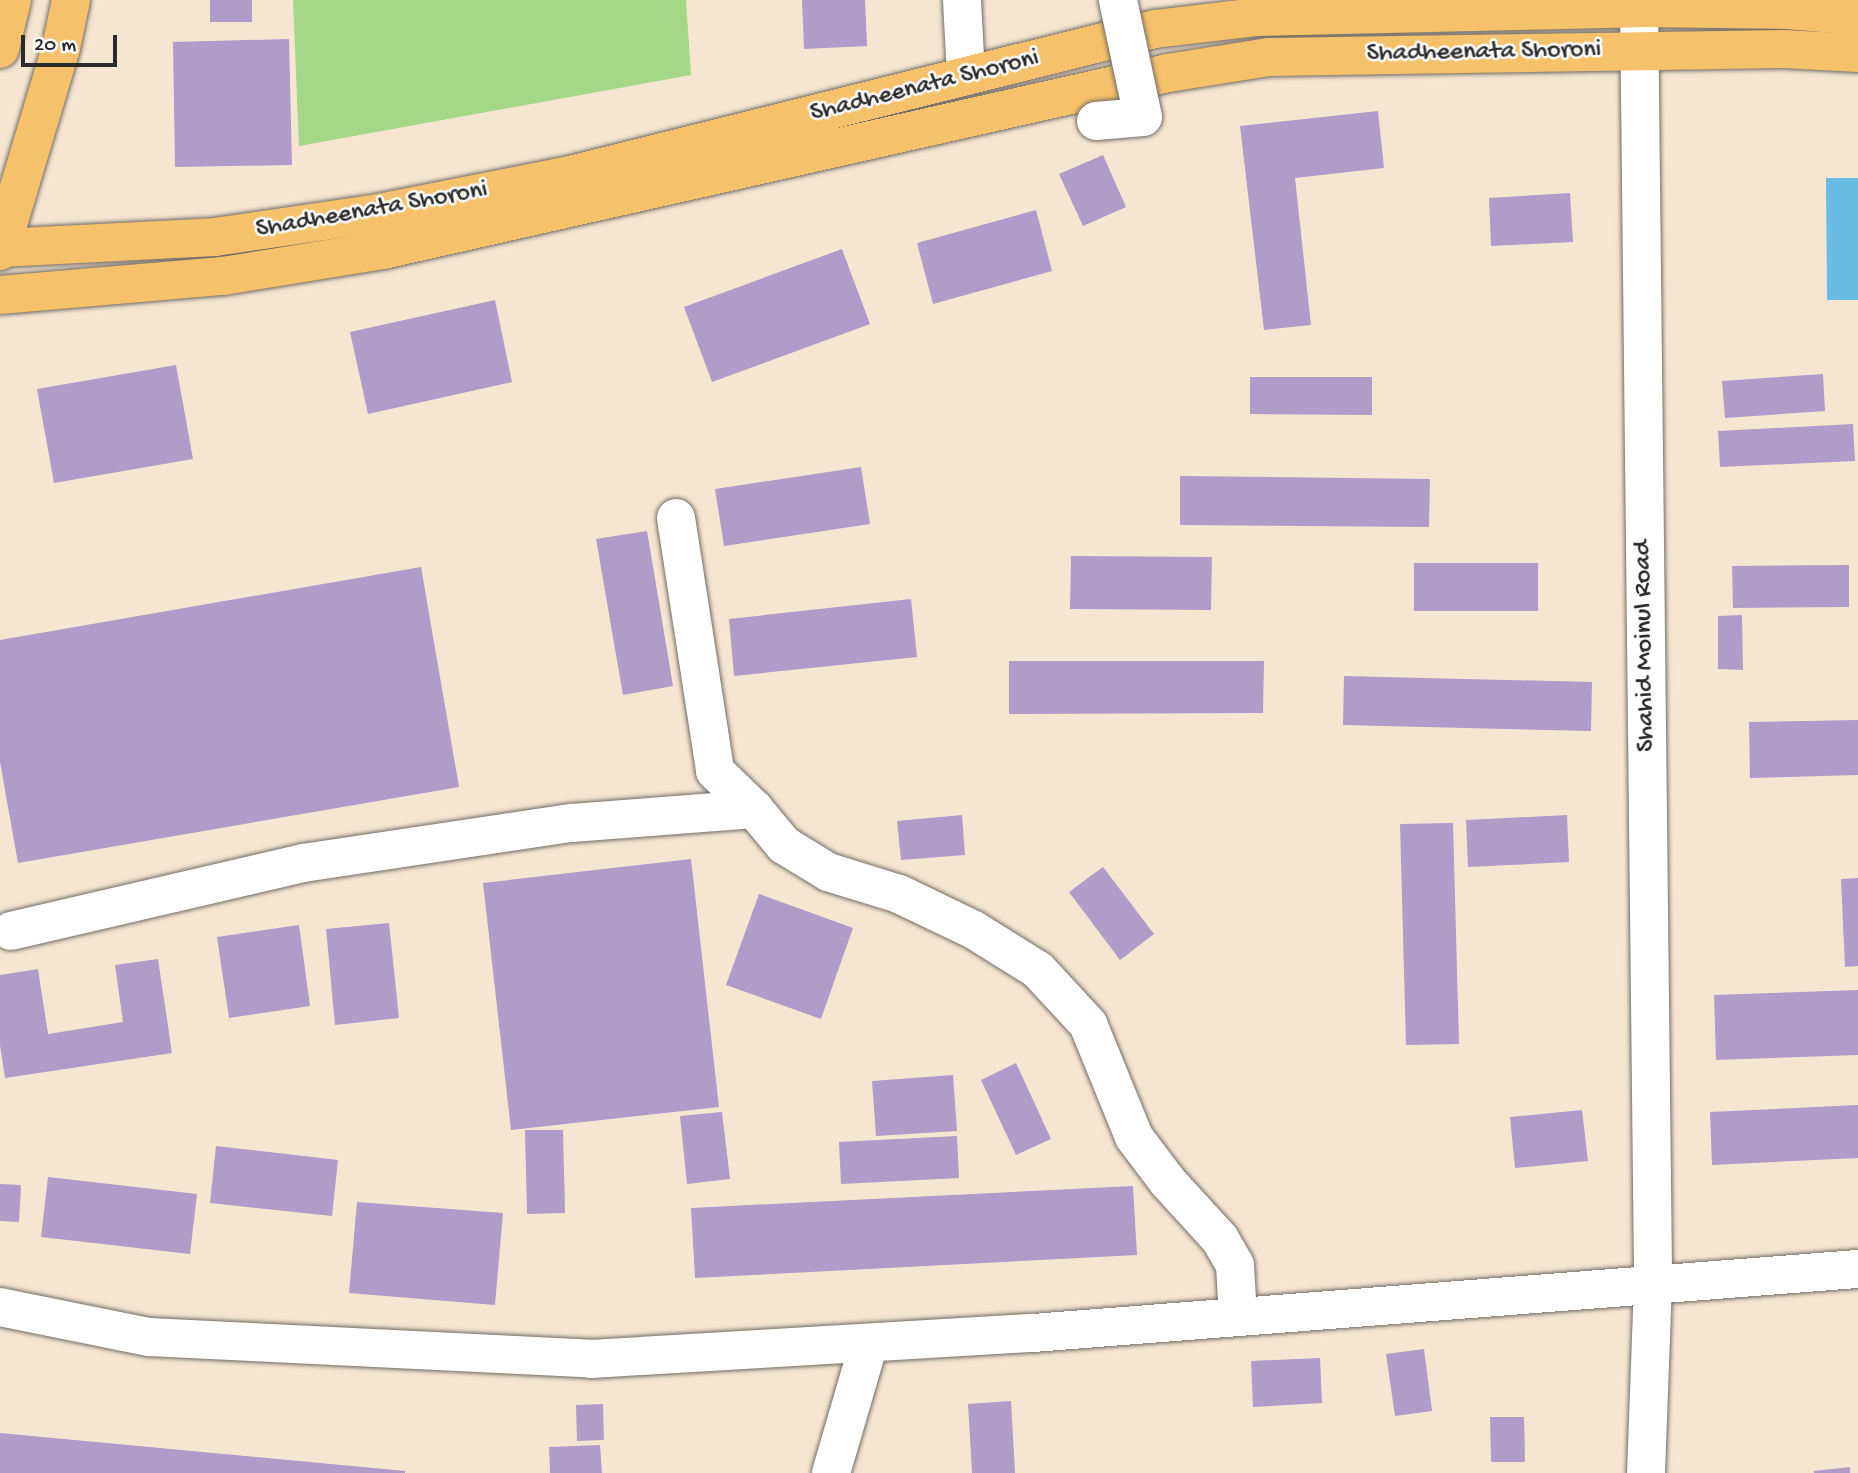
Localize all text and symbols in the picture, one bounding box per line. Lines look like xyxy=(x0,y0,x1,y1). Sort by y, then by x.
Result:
scale bar xyxy=(24,21,121,65)
text: 20 m xyxy=(34,34,76,59)
street label: Shadheenata Shoroni xyxy=(1366,35,1602,71)
street label: Shadheenata Shoroni xyxy=(807,43,1043,131)
street label: Shadheenata Shoroni xyxy=(254,175,490,247)
street label: Shahid Moinul Road xyxy=(1629,540,1663,752)

